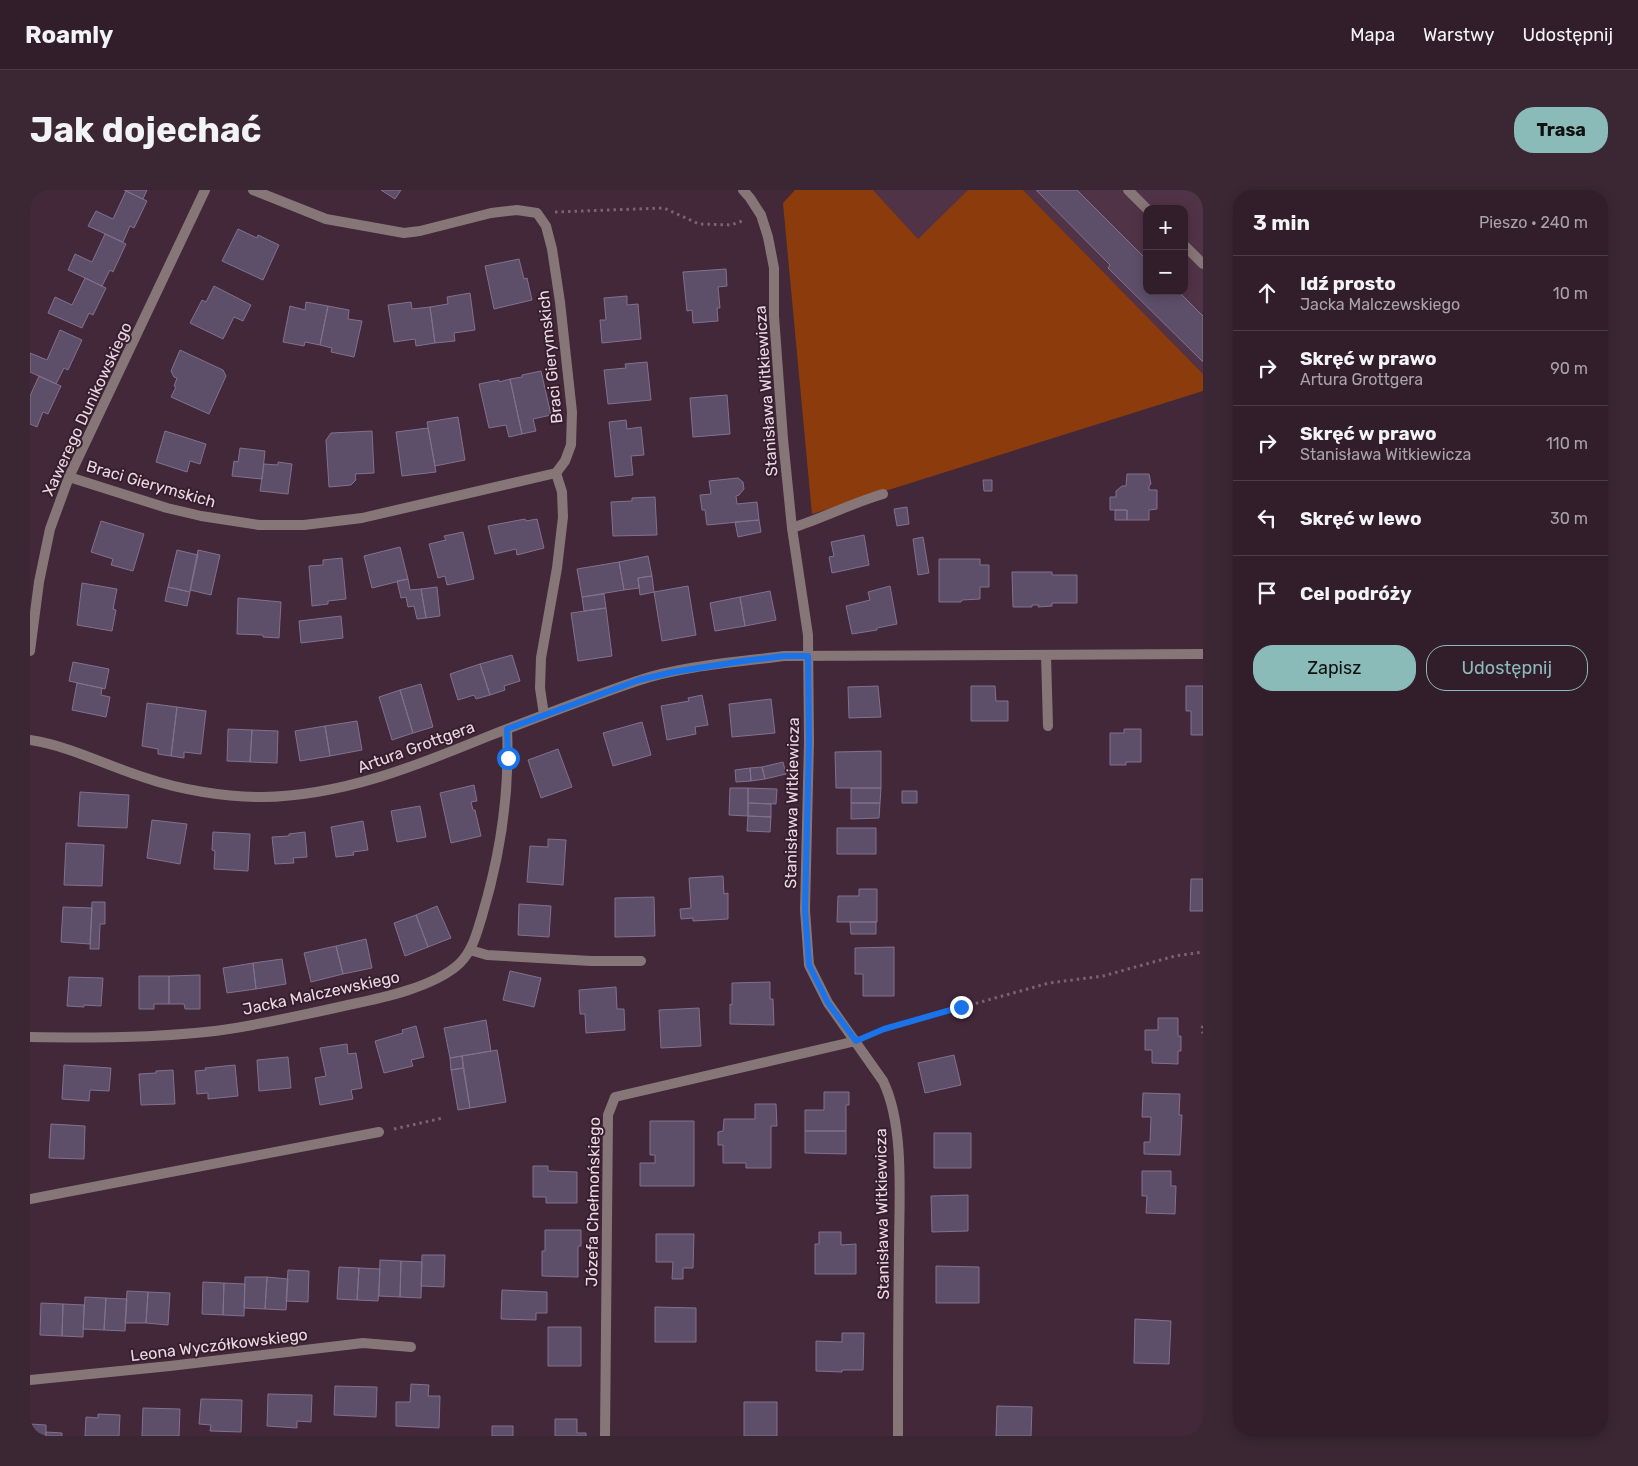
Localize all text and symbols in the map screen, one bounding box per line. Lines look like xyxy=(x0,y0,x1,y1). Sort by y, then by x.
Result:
text: Roamly xyxy=(25,21,113,49)
text: Mapa xyxy=(1350,24,1395,46)
text: Warstwy xyxy=(1423,24,1494,46)
text: Udostępnij xyxy=(1522,24,1613,46)
button: Trasa xyxy=(1514,107,1608,153)
text: Jak dojechać xyxy=(30,109,261,151)
map controls xyxy=(1143,205,1188,295)
button: + xyxy=(1143,205,1188,250)
text: 3 min xyxy=(1253,210,1310,235)
text: Pieszo · 240 m xyxy=(1479,213,1588,232)
button: − xyxy=(1143,250,1188,295)
text: Idź prosto xyxy=(1300,272,1396,295)
icon: ahead xyxy=(1253,279,1281,307)
text: 10 m xyxy=(1553,284,1588,303)
street label: Braci Gierymskich xyxy=(534,289,566,425)
text: Jacka Malczewskiego xyxy=(1300,295,1460,314)
street label: Stanisława Witkiewicza xyxy=(751,305,781,477)
street label: Xawerego Dunikowskiego xyxy=(38,319,136,499)
text: Skręć w prawo xyxy=(1300,347,1437,370)
icon: right xyxy=(1253,354,1281,382)
text: 90 m xyxy=(1550,359,1588,378)
text: Artura Grottgera xyxy=(1300,370,1423,389)
text: Skręć w prawo xyxy=(1300,422,1437,445)
icon: right xyxy=(1253,429,1281,457)
text: 110 m xyxy=(1546,434,1588,453)
text: Stanisława Witkiewicza xyxy=(1300,445,1471,464)
street label: Braci Gierymskich xyxy=(84,456,218,512)
icon: left xyxy=(1253,504,1281,532)
text: Skręć w lewo xyxy=(1300,507,1422,530)
text: 30 m xyxy=(1550,509,1588,528)
icon: arrive xyxy=(1253,579,1281,607)
text: Cel podróży xyxy=(1300,582,1412,605)
button: Zapisz xyxy=(1253,645,1416,691)
button: Udostępnij xyxy=(1426,645,1588,691)
street label: Artura Grottgera xyxy=(355,717,477,777)
street label: Stanisława Witkiewicza xyxy=(781,717,803,889)
route start xyxy=(497,747,520,770)
street label: Jacka Malczewskiego xyxy=(241,967,401,1019)
route end xyxy=(950,996,973,1019)
street label: Józefa Chełmońskiego xyxy=(582,1117,604,1287)
street label: Stanisława Witkiewicza xyxy=(871,1128,893,1300)
street label: Leona Wyczółkowskiego xyxy=(129,1325,309,1365)

